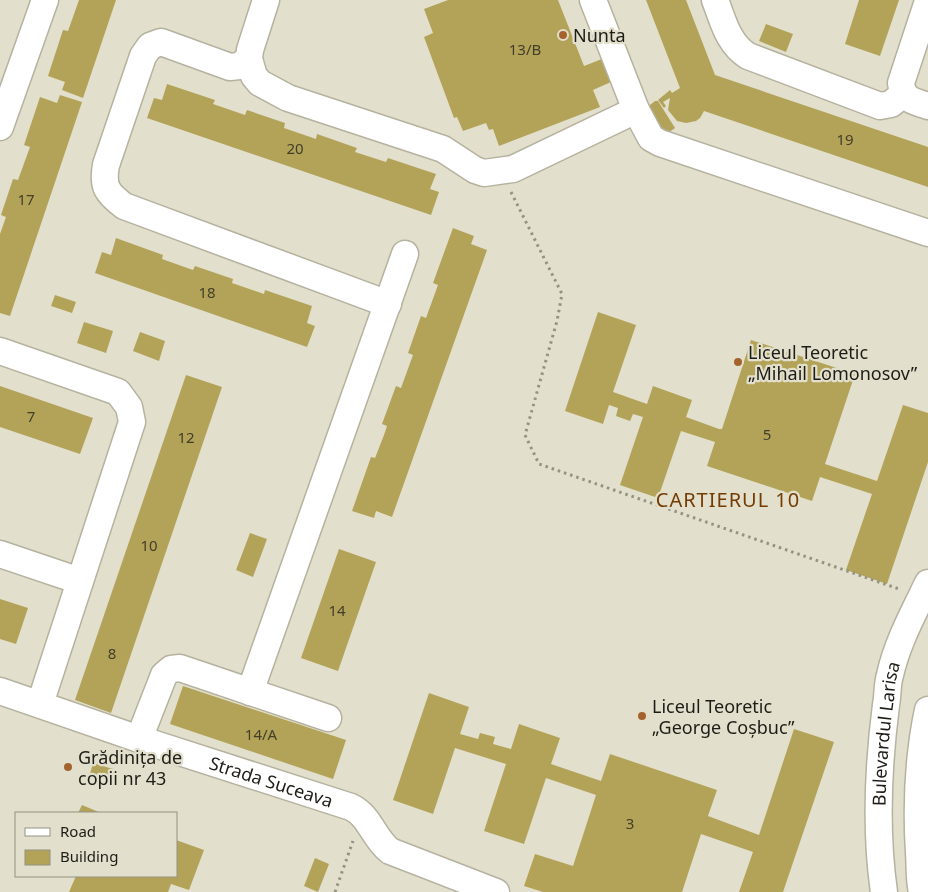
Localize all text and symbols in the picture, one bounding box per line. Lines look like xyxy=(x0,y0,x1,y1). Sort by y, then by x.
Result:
place label: Nunta xyxy=(573,23,626,47)
marker: Nunta xyxy=(557,29,569,41)
house number: 13/B xyxy=(509,39,541,59)
house number: 19 xyxy=(836,129,854,149)
house number: 20 xyxy=(286,138,304,158)
house number: 17 xyxy=(17,189,35,209)
house number: 18 xyxy=(198,282,216,302)
place label: Liceul Teoretic „Mihail Lomonosov” xyxy=(748,340,918,385)
marker: Liceul Teoretic „Mihail Lomonosov” xyxy=(732,356,744,368)
house number: 7 xyxy=(27,406,35,426)
house number: 5 xyxy=(763,424,771,444)
house number: 12 xyxy=(177,427,195,447)
district label: CARTIERUL 10 xyxy=(656,486,800,513)
house number: 10 xyxy=(140,535,158,555)
house number: 14 xyxy=(328,600,346,620)
house number: 8 xyxy=(108,643,116,663)
street label: Bulevardul Larisa xyxy=(866,658,905,806)
place label: Liceul Teoretic „George Coșbuc” xyxy=(652,694,795,739)
marker: Liceul Teoretic „George Coșbuc” xyxy=(636,710,648,722)
house number: 14/A xyxy=(245,724,278,744)
place label: Grădinița de copii nr 43 xyxy=(78,745,182,790)
street label: Strada Suceava xyxy=(206,750,336,813)
marker: Grădinița de copii nr 43 xyxy=(62,761,74,773)
legend xyxy=(15,812,178,877)
house number: 3 xyxy=(626,813,634,833)
text: Road xyxy=(60,821,96,841)
text: Building xyxy=(60,846,118,866)

